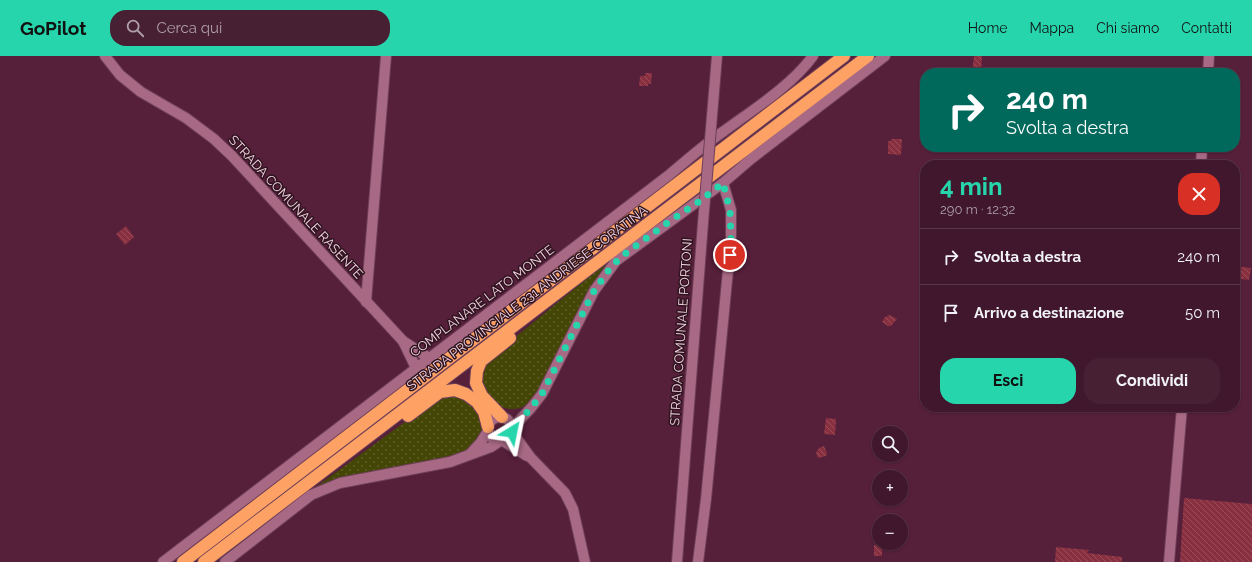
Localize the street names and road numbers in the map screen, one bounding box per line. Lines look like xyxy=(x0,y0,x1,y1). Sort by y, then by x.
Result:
street label: STRADA COMUNALE RASENTE xyxy=(226,132,366,282)
street label: STRADA PROVINCIALE 231 ANDRIESE-CORATINA xyxy=(404,202,650,394)
street label: STRADA COMUNALE PORTONI xyxy=(667,238,695,426)
street label: COMPLANARE LATO MONTE xyxy=(407,242,557,360)

